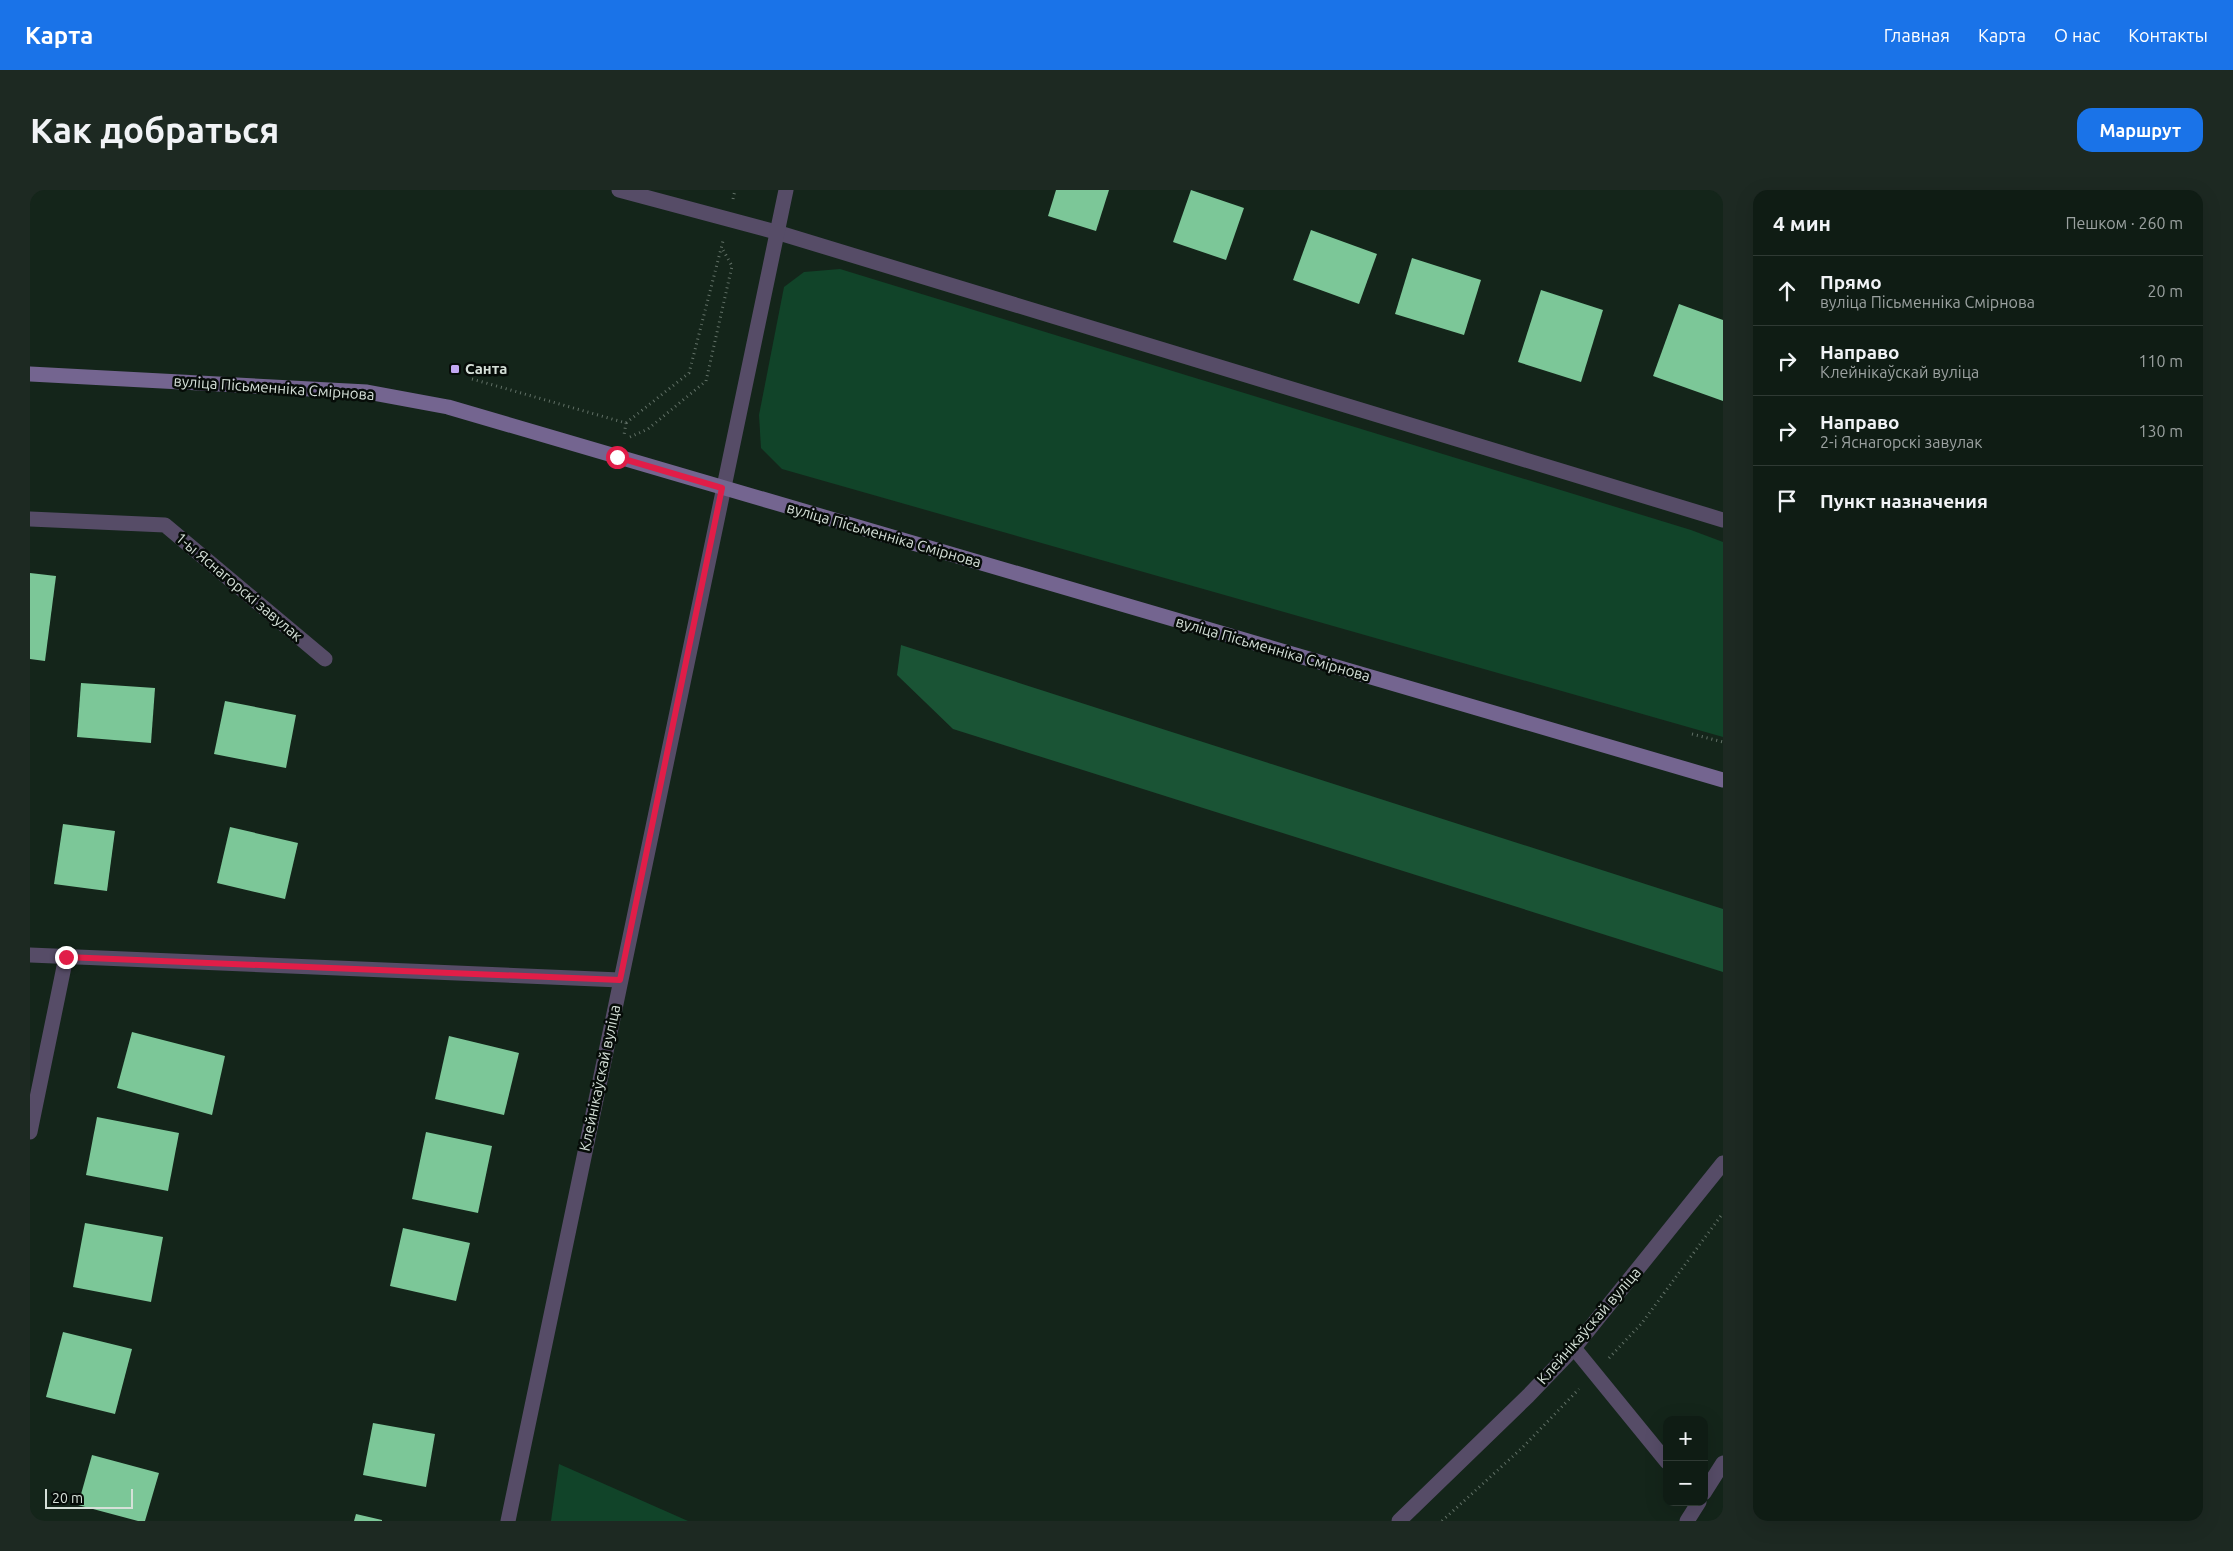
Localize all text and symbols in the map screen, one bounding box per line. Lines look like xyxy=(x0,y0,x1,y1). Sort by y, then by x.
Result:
text: Карта xyxy=(25,22,93,49)
text: Главная xyxy=(1884,25,1950,45)
text: Карта xyxy=(1978,25,2026,45)
text: О нас xyxy=(2054,25,2100,45)
text: Контакты xyxy=(2128,25,2208,45)
button: Маршрут xyxy=(2077,108,2203,152)
text: Как добраться xyxy=(30,110,279,150)
text: 4 мин xyxy=(1773,211,1831,235)
text: Пешком · 260 m xyxy=(2065,214,2183,232)
text: Прямо xyxy=(1820,271,1882,293)
icon: ahead xyxy=(1773,277,1801,305)
text: 20 m xyxy=(2147,282,2183,300)
text: вуліца Пісьменніка Смірнова xyxy=(1820,293,2035,311)
text: Направо xyxy=(1820,341,1900,363)
icon: right xyxy=(1773,347,1801,375)
text: 110 m xyxy=(2138,352,2183,370)
place label: Санта xyxy=(465,360,507,377)
marker: Санта xyxy=(449,363,461,375)
text: Клейнікаўскай вуліца xyxy=(1820,363,1979,381)
street label: вуліца Пісьменніка Смірнова xyxy=(173,372,375,403)
text: Направо xyxy=(1820,411,1900,433)
icon: right xyxy=(1773,417,1801,445)
text: 130 m xyxy=(2138,422,2183,440)
text: 2-і Яснагорскі завулак xyxy=(1820,433,1983,451)
route start xyxy=(606,446,629,469)
icon: arrive xyxy=(1773,487,1801,515)
text: Пункт назначения xyxy=(1820,490,1988,512)
street label: вуліца Пісьменніка Смірнова xyxy=(785,499,983,570)
street label: 1-ы Яснагорскі завулак xyxy=(173,529,306,645)
street label: вуліца Пісьменніка Смірнова xyxy=(1174,613,1372,684)
route end xyxy=(55,946,78,969)
street label: Клейнікаўскай вуліца xyxy=(576,1003,623,1153)
street label: Клейнікаўскай вуліца xyxy=(1533,1264,1644,1388)
map controls xyxy=(1663,1416,1708,1506)
button: + xyxy=(1663,1416,1708,1461)
button: − xyxy=(1663,1461,1708,1506)
scale bar xyxy=(45,1486,132,1509)
text: 20 m xyxy=(52,1490,83,1506)

